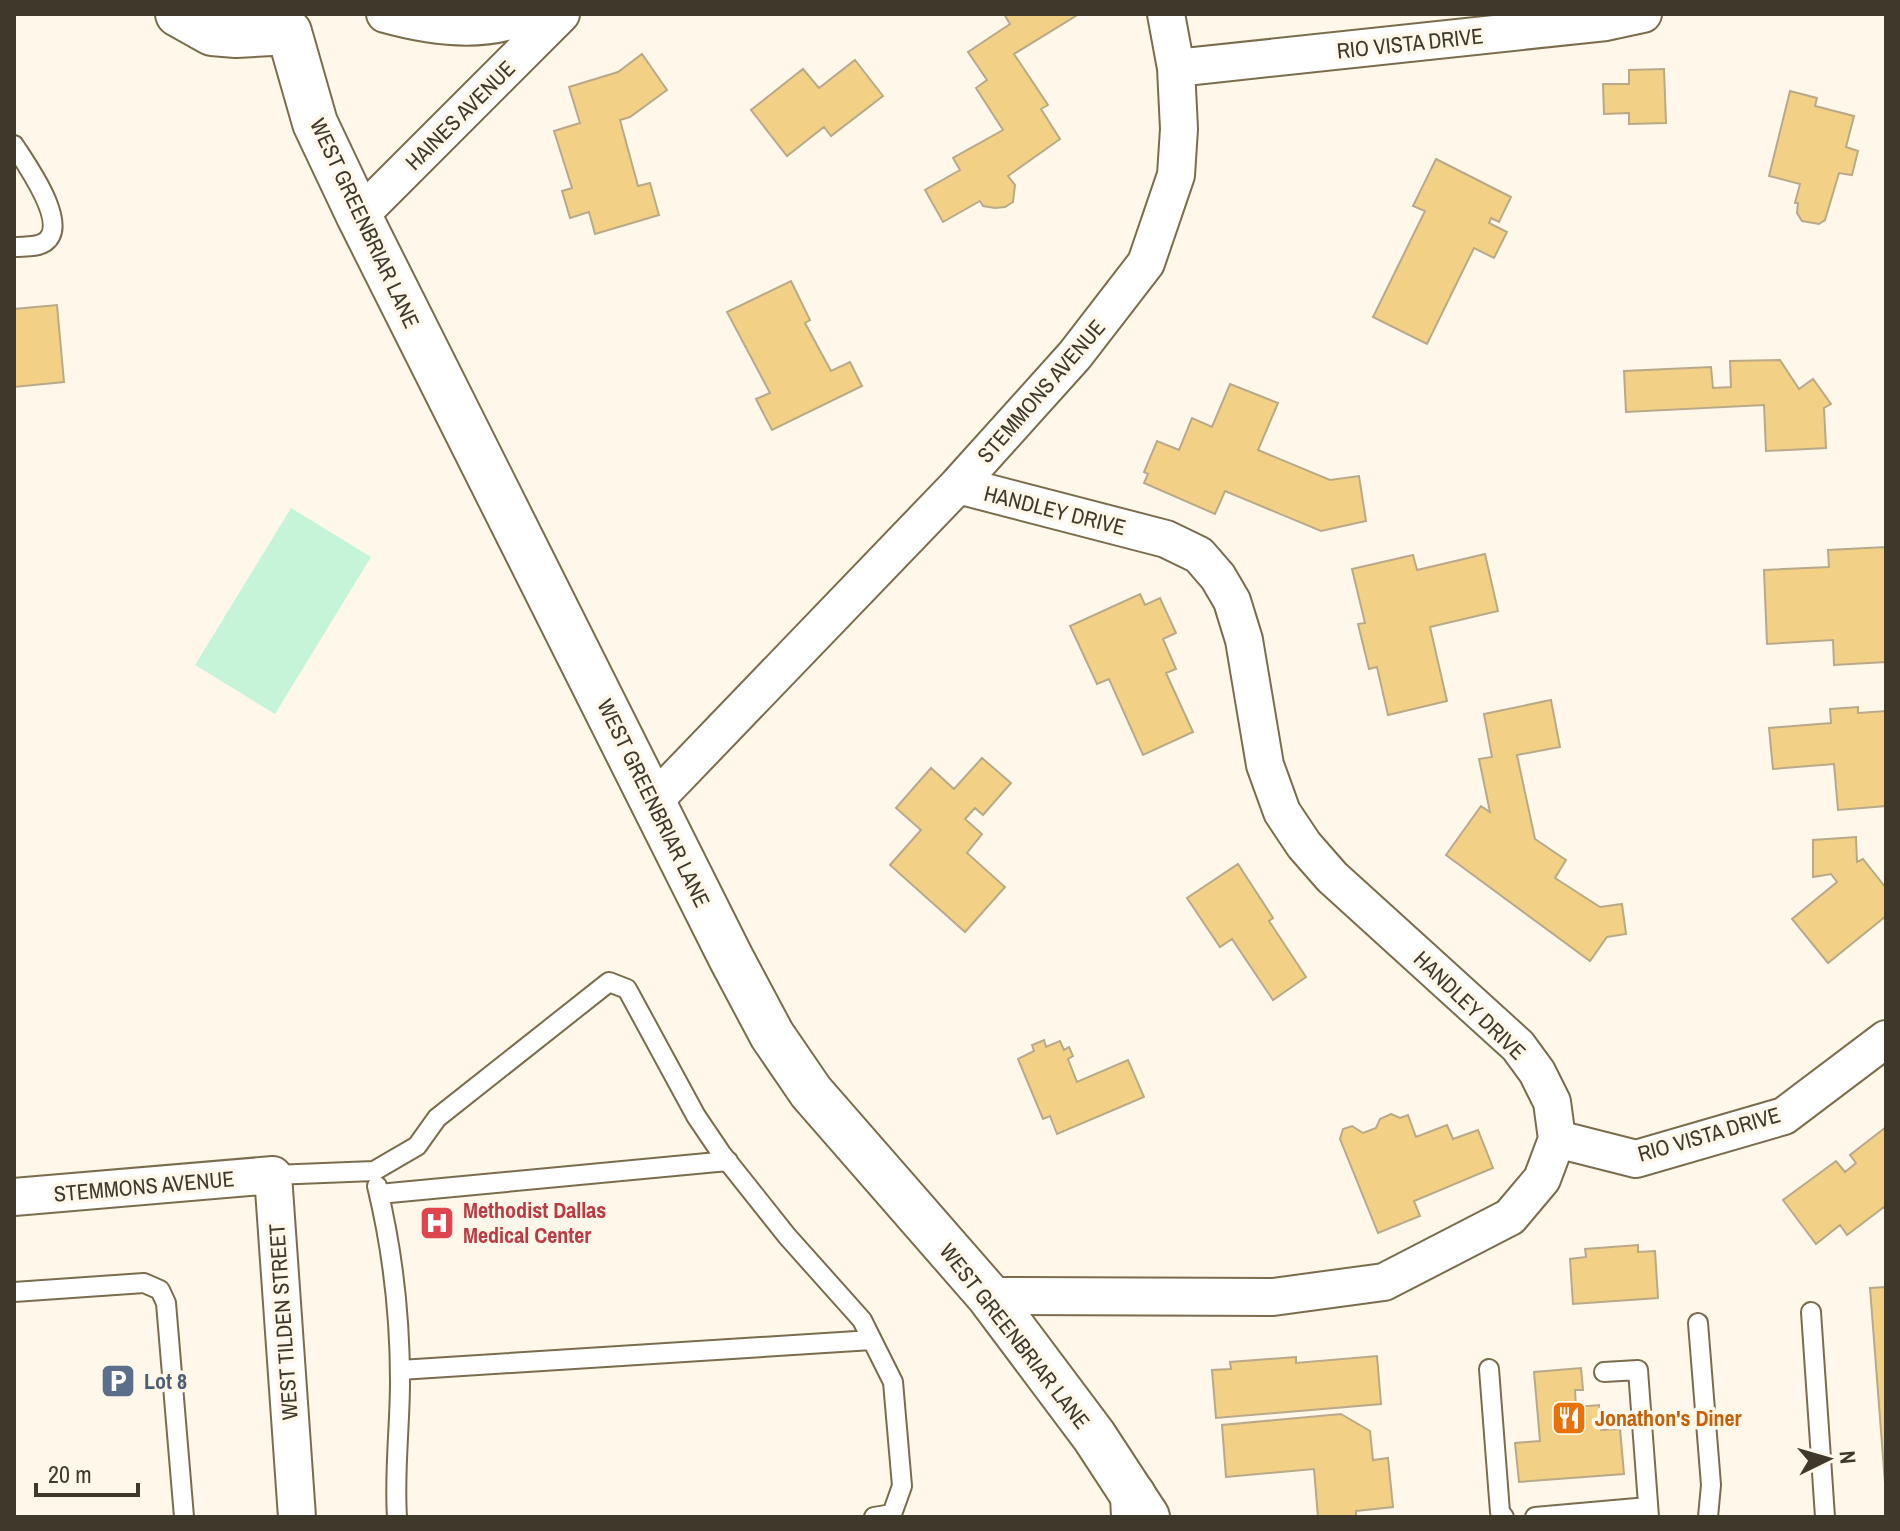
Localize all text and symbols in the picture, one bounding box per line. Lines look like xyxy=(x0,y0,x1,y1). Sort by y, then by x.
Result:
street label: RIO VISTA DRIVE xyxy=(1335,20,1485,66)
street label: HAINES AVENUE xyxy=(398,53,522,177)
street label: WEST GREENBRIAR LANE xyxy=(303,113,427,333)
street label: STEMMONS AVENUE xyxy=(970,313,1112,469)
street label: HANDLEY DRIVE xyxy=(981,478,1129,542)
street label: WEST GREENBRIAR LANE xyxy=(590,694,718,912)
street label: HANDLEY DRIVE xyxy=(1407,944,1533,1066)
street label: RIO VISTA DRIVE xyxy=(1634,1099,1784,1169)
street label: STEMMONS AVENUE xyxy=(52,1163,236,1209)
place label: Methodist Dallas Medical Center xyxy=(463,1195,606,1250)
hospital icon: Methodist Dallas Medical Center xyxy=(418,1204,456,1242)
street label: WEST TILDEN STREET xyxy=(261,1223,305,1421)
street label: WEST GREENBRIAR LANE xyxy=(933,1237,1097,1435)
parking icon: Lot 8 xyxy=(99,1362,137,1400)
place label: Lot 8 xyxy=(144,1366,187,1396)
restaurant icon: Jonathon's Diner xyxy=(1550,1399,1588,1437)
place label: Jonathon's Diner xyxy=(1595,1403,1742,1433)
north arrow xyxy=(1788,1419,1868,1499)
scale bar xyxy=(36,1447,138,1497)
text: N xyxy=(1832,1449,1863,1465)
text: 20 m xyxy=(48,1458,92,1490)

